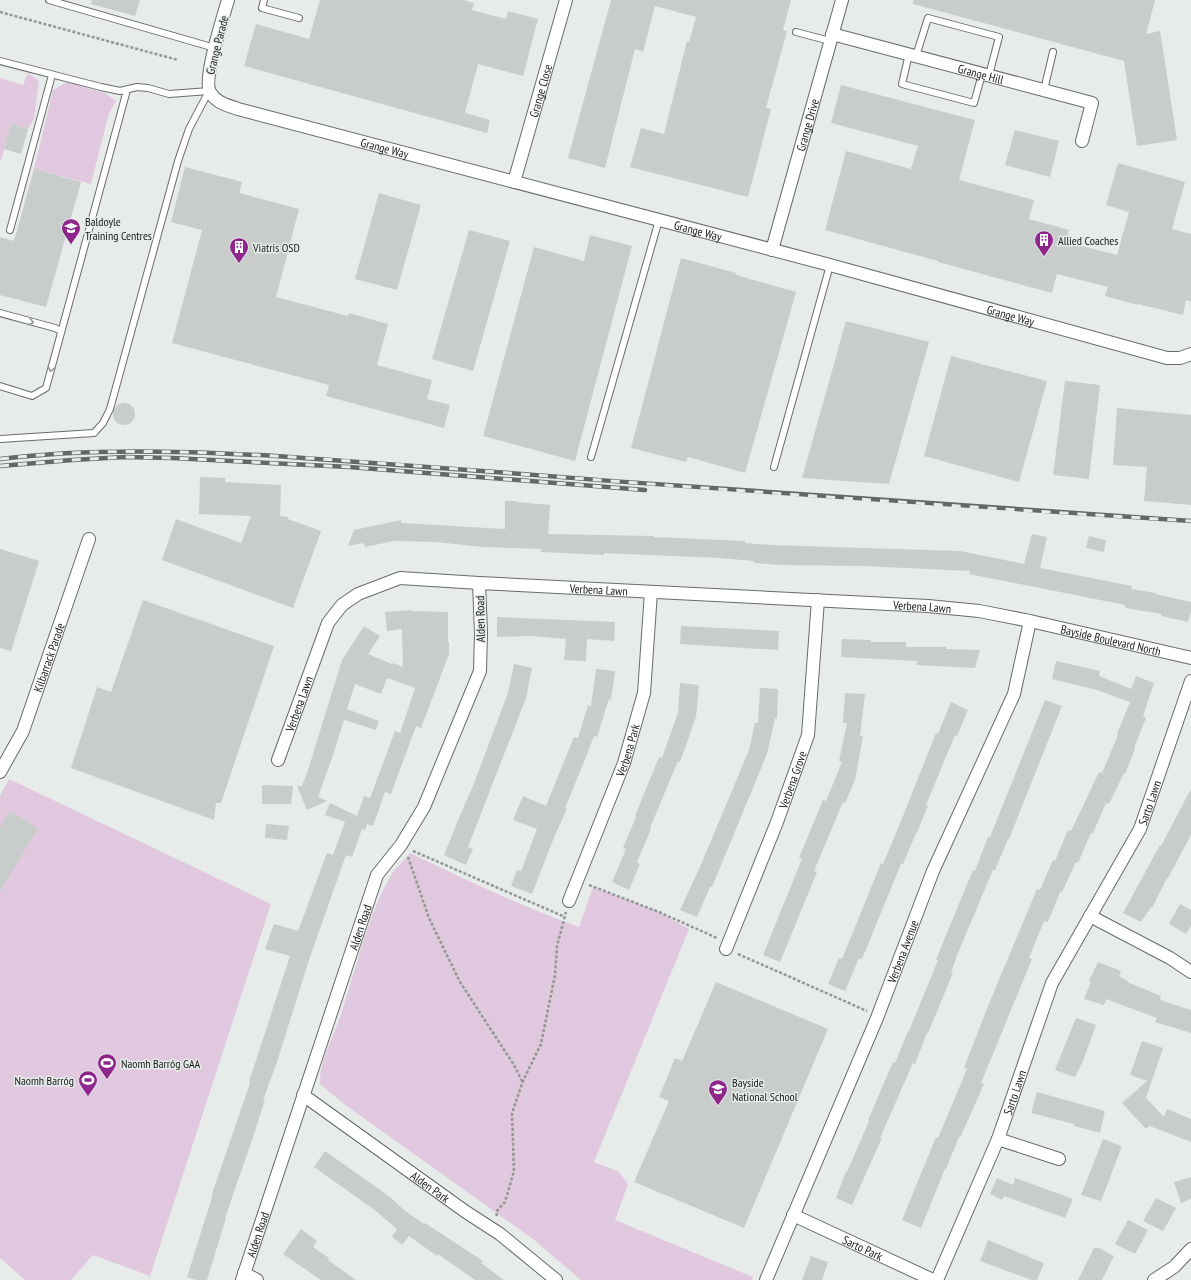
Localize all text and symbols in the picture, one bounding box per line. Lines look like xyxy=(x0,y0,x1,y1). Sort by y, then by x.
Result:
street label: Grange Parade xyxy=(202,14,232,76)
street label: Grange Hill xyxy=(956,60,1006,87)
street label: Grange Close xyxy=(525,62,555,119)
street label: Grange Drive xyxy=(793,97,822,153)
street label: Grange Way xyxy=(359,134,411,161)
place label: Baldoyle Training Centres xyxy=(85,214,152,243)
school or university icon: Baldoyle Training Centres xyxy=(60,217,82,245)
street label: Grange Way xyxy=(673,217,724,244)
building icon: Allied Coaches xyxy=(1033,229,1055,257)
place label: Allied Coaches xyxy=(1058,233,1118,248)
building icon: Viatris OSD xyxy=(228,236,250,264)
place label: Viatris OSD xyxy=(252,240,300,255)
street label: Grange Way xyxy=(985,301,1037,329)
one-way arrow xyxy=(27,317,34,326)
one-way arrow xyxy=(47,365,56,372)
street label: Verbena Lawn xyxy=(568,580,628,598)
street label: Alden Road xyxy=(472,595,488,643)
street label: Verbena Lawn xyxy=(892,597,952,616)
street label: Kilbarrack Parade xyxy=(30,621,67,694)
street label: Bayside Boulevard North xyxy=(1059,621,1162,658)
street label: Verbena Lawn xyxy=(281,674,316,734)
street label: Verbena Park xyxy=(612,722,642,779)
street label: Verbena Grove xyxy=(775,749,809,811)
street label: Sarto Lawn xyxy=(1134,778,1164,827)
street label: Alden Road xyxy=(345,902,374,952)
street label: Verbena Avenue xyxy=(883,918,921,986)
sports icon: Naomh Barróg GAA xyxy=(96,1052,118,1080)
place label: Naomh Barróg GAA xyxy=(121,1056,201,1071)
street label: Sarto Lawn xyxy=(999,1068,1029,1117)
sports icon: Naomh Barróg xyxy=(77,1069,99,1097)
place label: Naomh Barróg xyxy=(15,1073,74,1088)
place label: Bayside National School xyxy=(732,1075,798,1104)
school or university icon: Bayside National School xyxy=(707,1078,729,1106)
street label: Alden Park xyxy=(408,1168,453,1206)
street label: Alden Road xyxy=(243,1210,272,1259)
street label: Sarto Park xyxy=(840,1232,886,1263)

